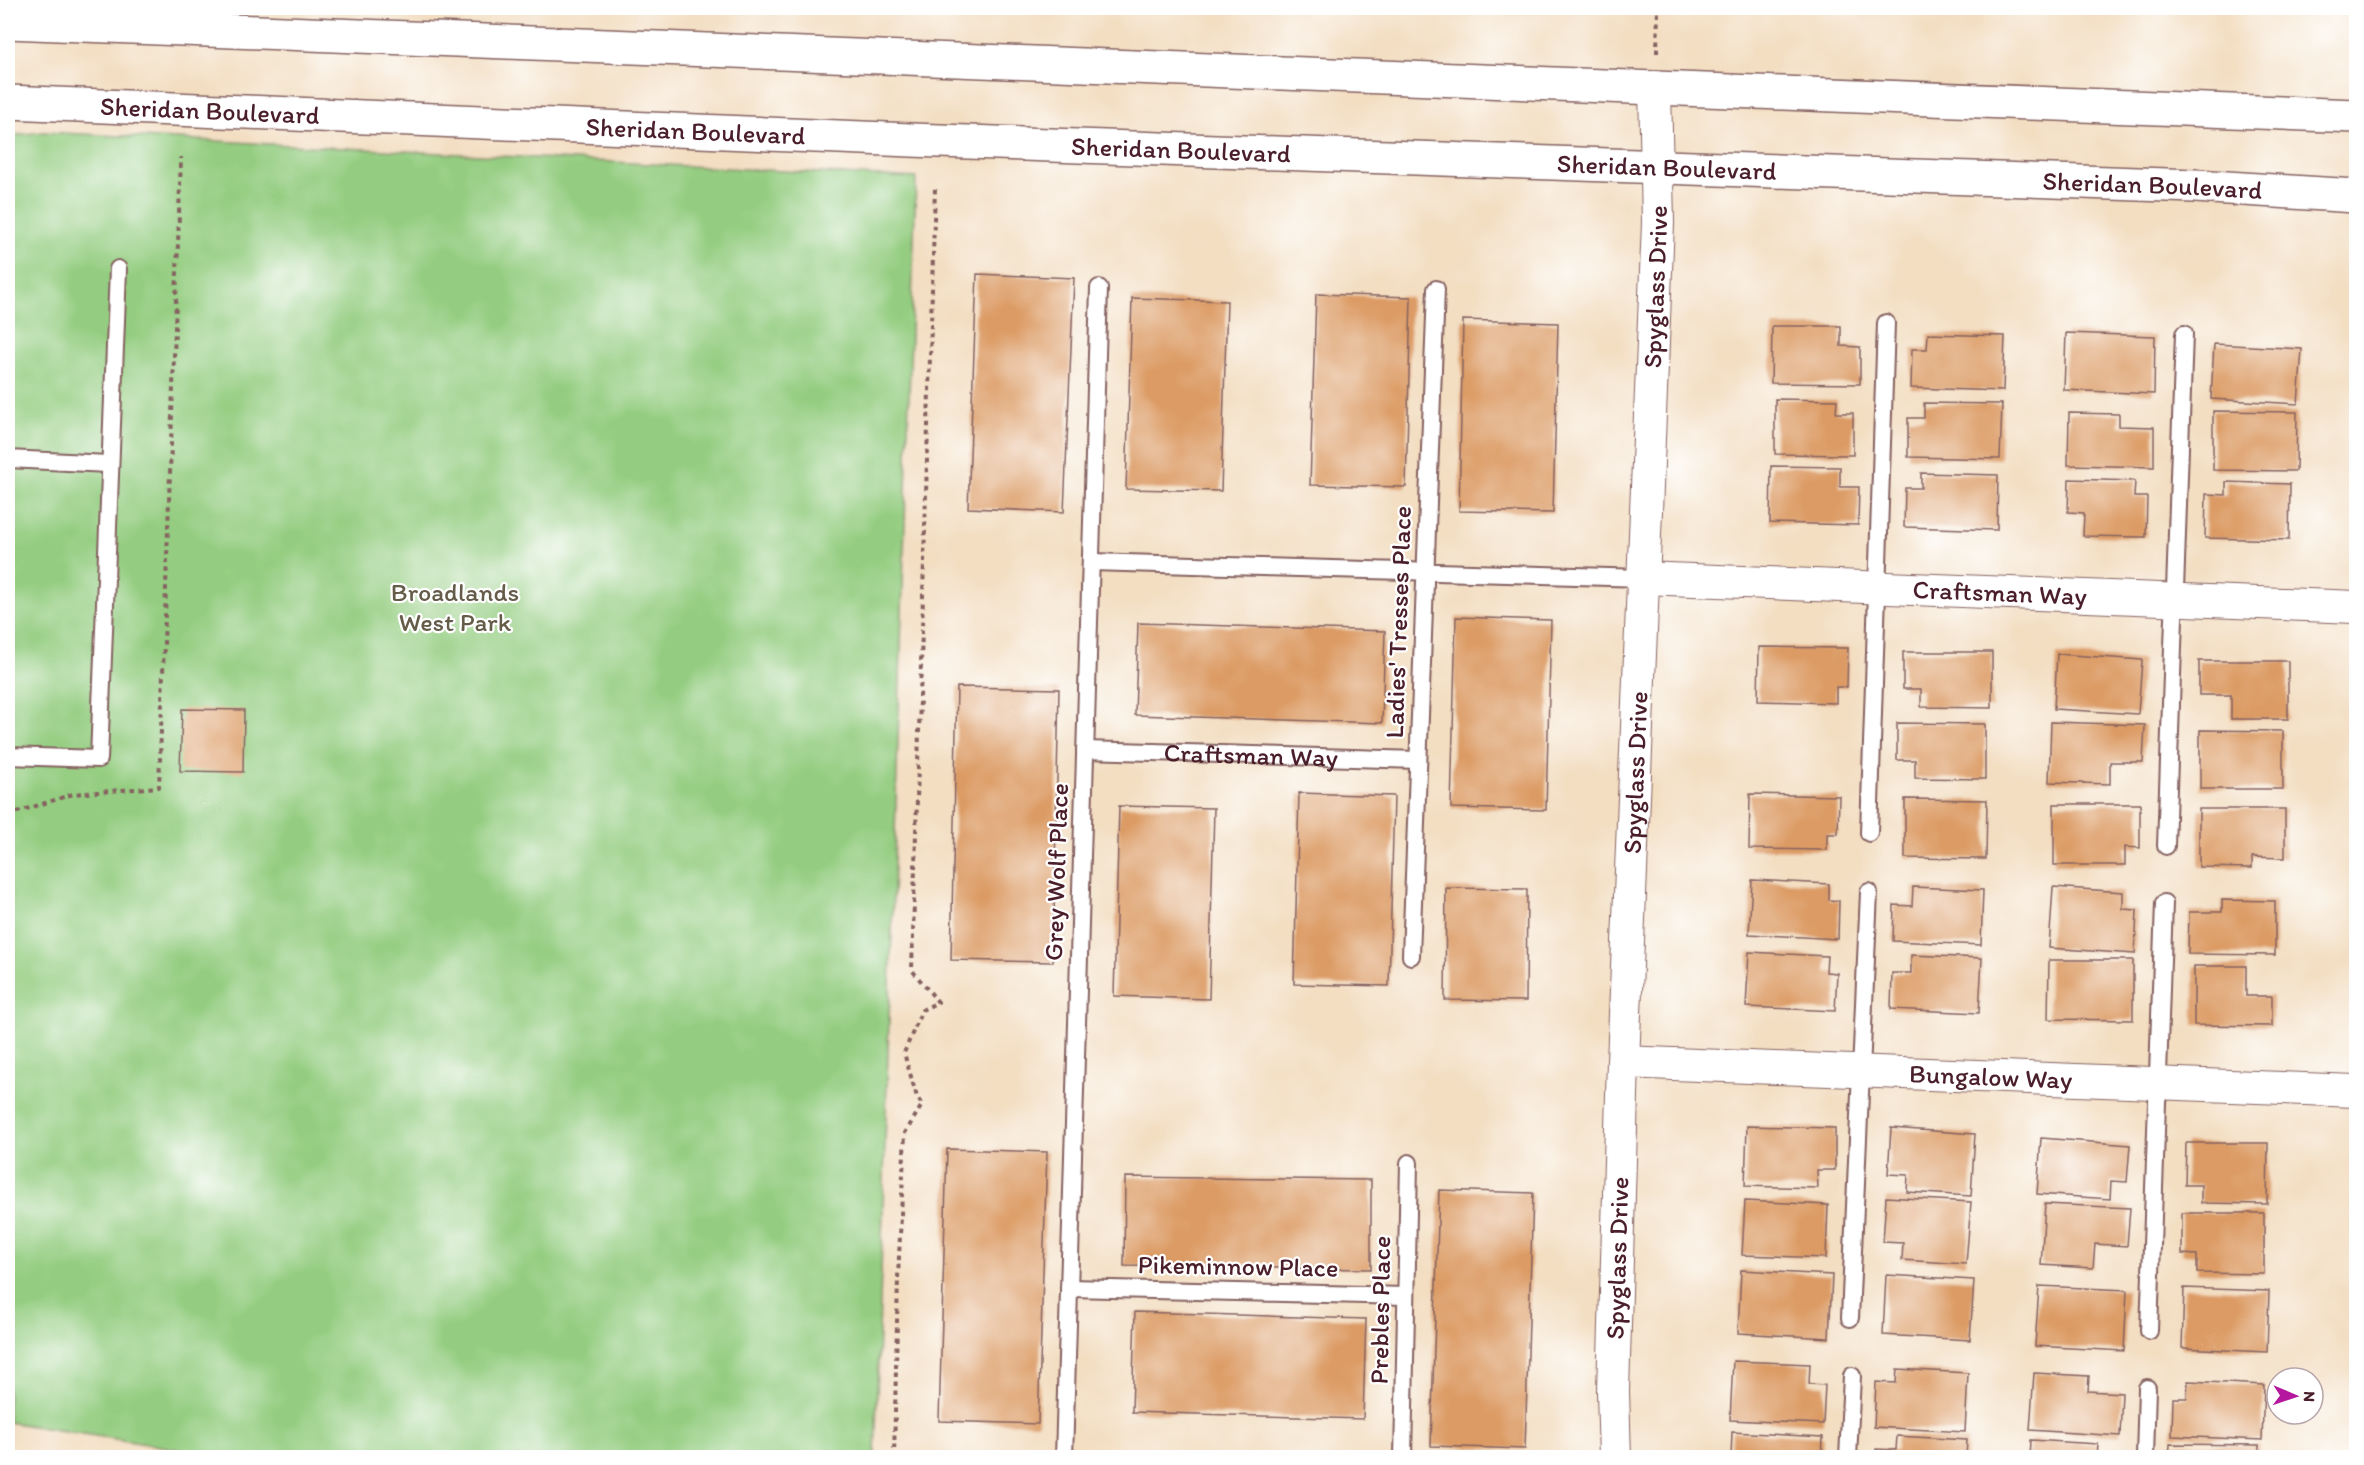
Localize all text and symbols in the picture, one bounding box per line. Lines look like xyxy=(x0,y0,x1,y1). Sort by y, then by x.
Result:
street label: Sheridan Boulevard xyxy=(99,90,320,131)
street label: Sheridan Boulevard xyxy=(585,110,806,152)
street label: Sheridan Boulevard xyxy=(1071,130,1291,170)
street label: Sheridan Boulevard xyxy=(1556,147,1777,187)
street label: Sheridan Boulevard xyxy=(2042,165,2263,206)
street label: Spyglass Drive xyxy=(1636,205,1674,369)
street label: Ladies' Tresses Place xyxy=(1378,505,1418,739)
street label: Craftsman Way xyxy=(1912,573,2087,612)
park label: Broadlands West Park xyxy=(391,576,519,638)
street label: Spyglass Drive xyxy=(1616,690,1654,854)
street label: Craftsman Way xyxy=(1163,736,1338,774)
street label: Grey Wolf Place xyxy=(1037,783,1075,961)
street label: Bungalow Way xyxy=(1909,1057,2073,1096)
street label: Spyglass Drive xyxy=(1599,1176,1636,1340)
street label: Prebles Place xyxy=(1363,1235,1397,1385)
street label: Pikeminnow Place xyxy=(1137,1248,1339,1284)
north arrow xyxy=(2265,1366,2325,1426)
text: N xyxy=(2300,1391,2319,1402)

